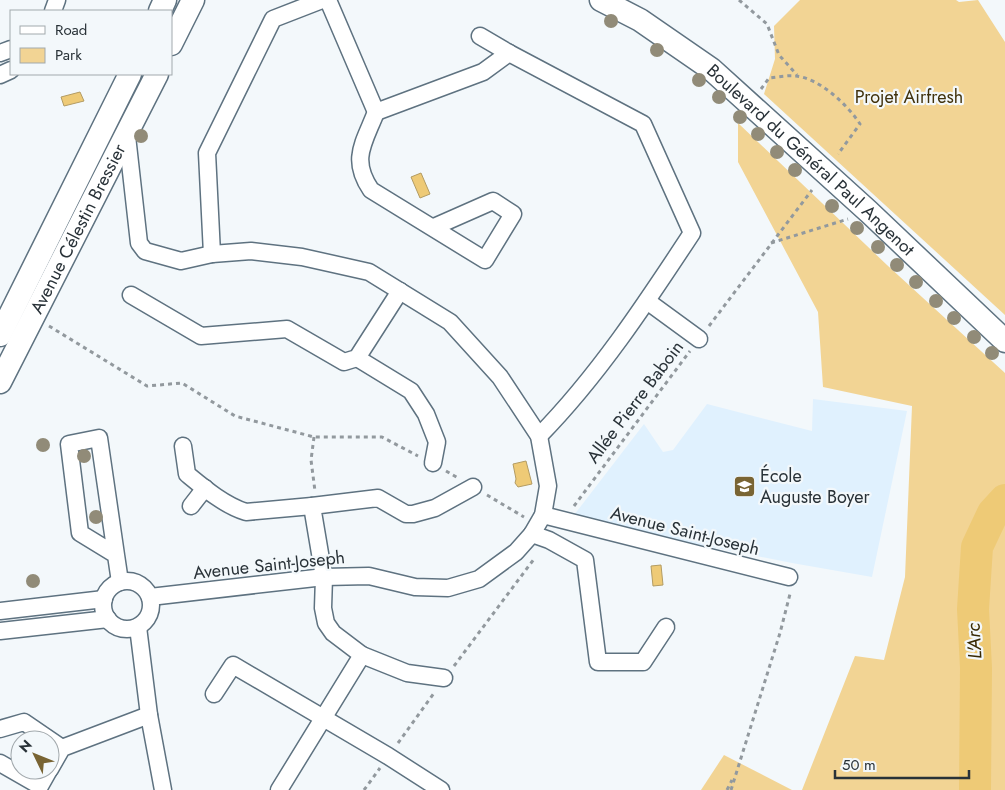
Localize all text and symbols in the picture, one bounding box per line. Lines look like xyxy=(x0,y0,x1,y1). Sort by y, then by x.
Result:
legend xyxy=(10,10,172,75)
text: Road xyxy=(55,19,87,41)
text: Park xyxy=(55,44,82,66)
street label: Boulevard du Général Paul Angenot xyxy=(701,58,921,262)
park label: Projet Airfresh xyxy=(855,84,963,110)
street label: Avenue Célestin Bressier xyxy=(24,139,133,318)
street label: Allée Pierre Baboin xyxy=(580,335,690,469)
place label: École Auguste Boyer xyxy=(760,463,870,510)
school or university icon: École Auguste Boyer xyxy=(732,474,756,498)
street label: Avenue Saint-Joseph xyxy=(608,500,762,562)
street label: Avenue Saint-Joseph xyxy=(192,544,346,586)
water label: L'Arc xyxy=(960,622,988,660)
north arrow xyxy=(10,730,60,780)
text: N xyxy=(14,735,37,757)
scale bar xyxy=(835,748,969,780)
text: 50 m xyxy=(842,754,876,776)

